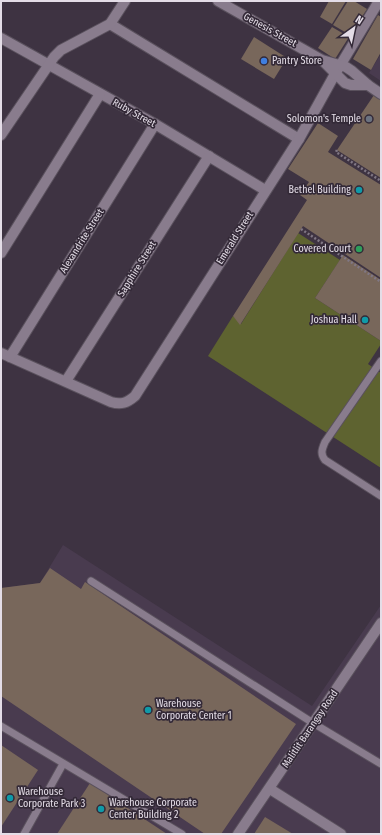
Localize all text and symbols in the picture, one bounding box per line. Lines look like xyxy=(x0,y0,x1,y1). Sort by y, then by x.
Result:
north arrow xyxy=(334,8,374,48)
street label: Genesis Street xyxy=(241,10,299,50)
text: N xyxy=(353,13,365,27)
place label: Pantry Store xyxy=(272,55,322,67)
marker: Pantry Store xyxy=(259,56,269,66)
street label: Ruby Street xyxy=(110,96,158,130)
place label: Solomon's Temple xyxy=(287,113,361,125)
marker: Solomon's Temple xyxy=(364,114,374,124)
place label: Bethel Building xyxy=(288,184,351,196)
marker: Bethel Building xyxy=(354,185,364,195)
street label: Alexandrite Street xyxy=(57,206,107,275)
street label: Emerald Street xyxy=(214,209,256,267)
street label: Sapphire Street xyxy=(115,238,159,299)
place label: Covered Court xyxy=(294,243,352,255)
marker: Covered Court xyxy=(354,244,364,254)
place label: Joshua Hall xyxy=(311,314,357,326)
marker: Joshua Hall xyxy=(360,315,370,325)
street label: Malitlit Barangay Road xyxy=(279,688,341,770)
place label: Warehouse Corporate Center 1 xyxy=(156,698,232,722)
marker: Warehouse Corporate Center 1 xyxy=(143,705,153,715)
place label: Warehouse Corporate Park 3 xyxy=(18,786,86,810)
marker: Warehouse Corporate Park 3 xyxy=(5,793,15,803)
place label: Warehouse Corporate Center Building 2 xyxy=(109,797,197,821)
marker: Warehouse Corporate Center Building 2 xyxy=(96,804,106,814)

